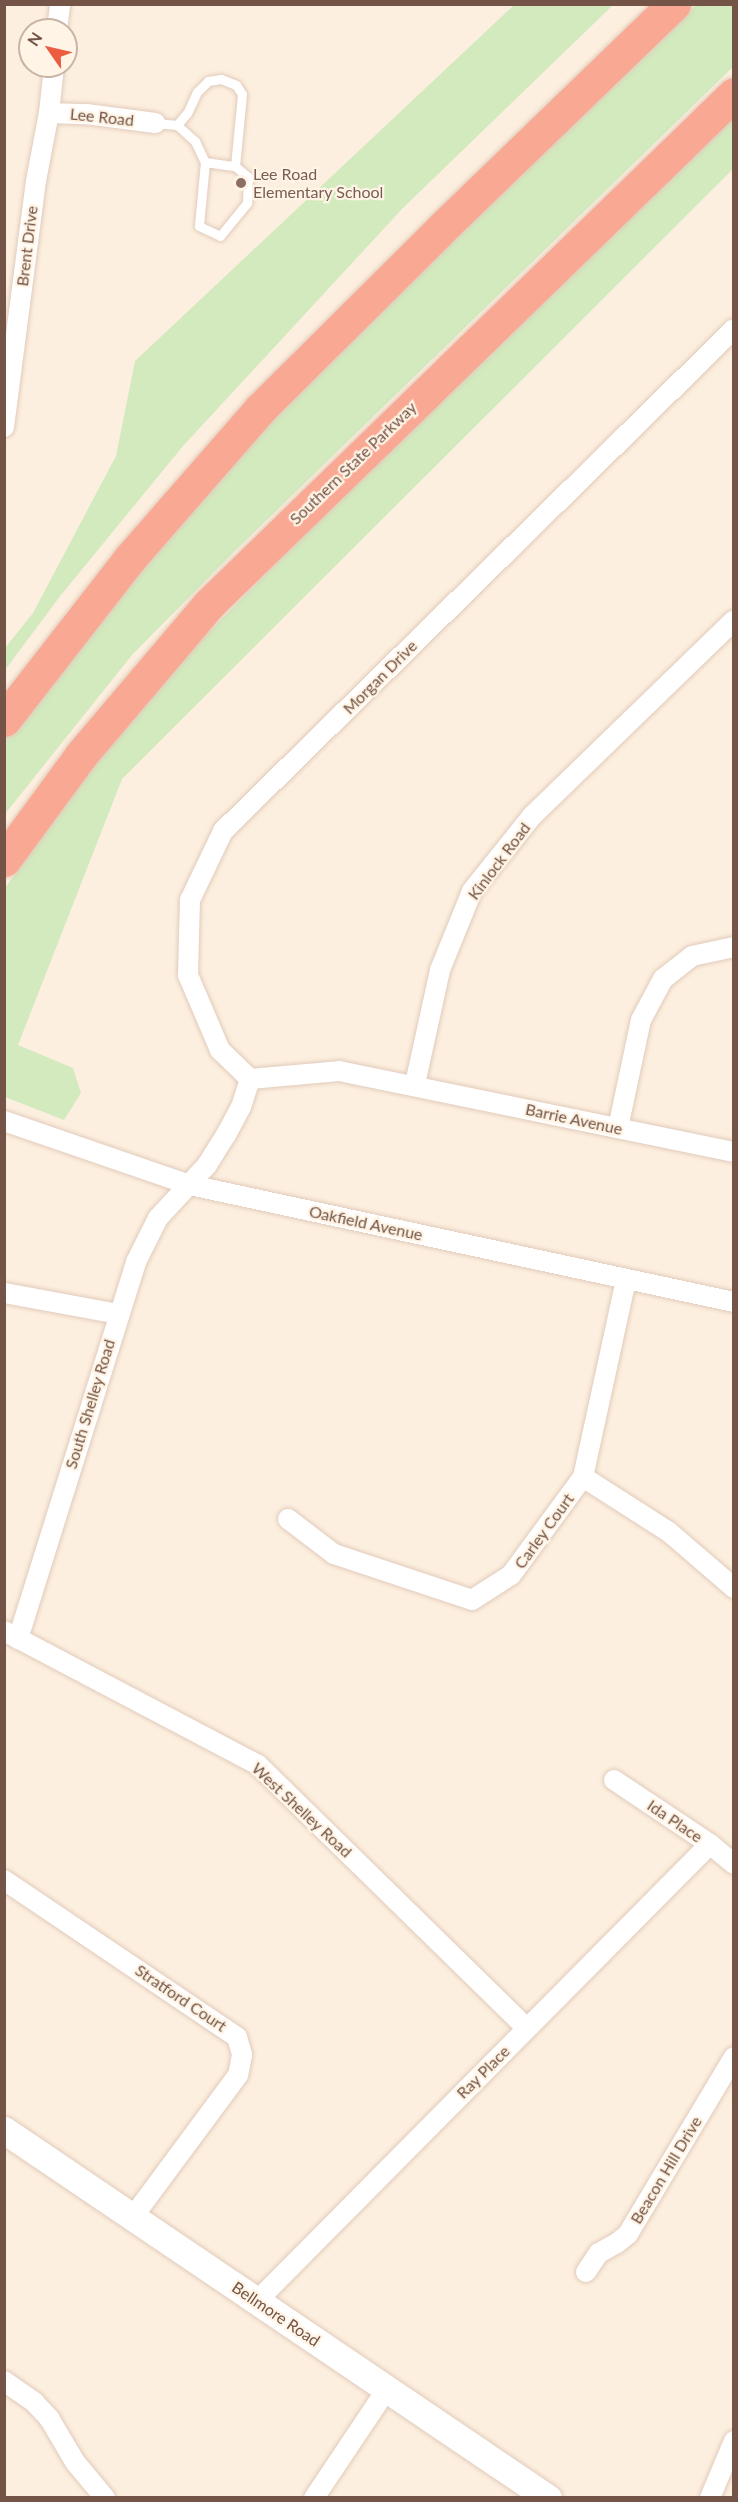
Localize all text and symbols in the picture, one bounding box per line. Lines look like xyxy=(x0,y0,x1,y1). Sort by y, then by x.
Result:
north arrow xyxy=(18,18,78,78)
text: N xyxy=(23,28,46,49)
street label: Lee Road xyxy=(69,104,135,130)
place label: Lee Road Elementary School xyxy=(253,164,384,202)
marker: Lee Road Elementary School xyxy=(234,176,248,190)
street label: Brent Drive xyxy=(13,205,41,287)
street label: Southern State Parkway xyxy=(286,398,420,528)
street label: Morgan Drive xyxy=(339,636,421,718)
street label: Kinlock Road xyxy=(464,819,534,903)
street label: Barrie Avenue xyxy=(524,1099,624,1139)
street label: Oakfield Avenue xyxy=(307,1202,425,1244)
street label: South Shelley Road xyxy=(61,1337,119,1471)
street label: Carley Court xyxy=(510,1489,578,1573)
street label: West Shelley Road xyxy=(248,1759,356,1861)
street label: Ida Place xyxy=(644,1796,706,1846)
street label: Stratford Court xyxy=(132,1960,230,2036)
street label: Ray Place xyxy=(452,2041,514,2103)
street label: Beacon Hill Drive xyxy=(626,2113,706,2227)
street label: Bellmore Road xyxy=(228,2278,324,2350)

